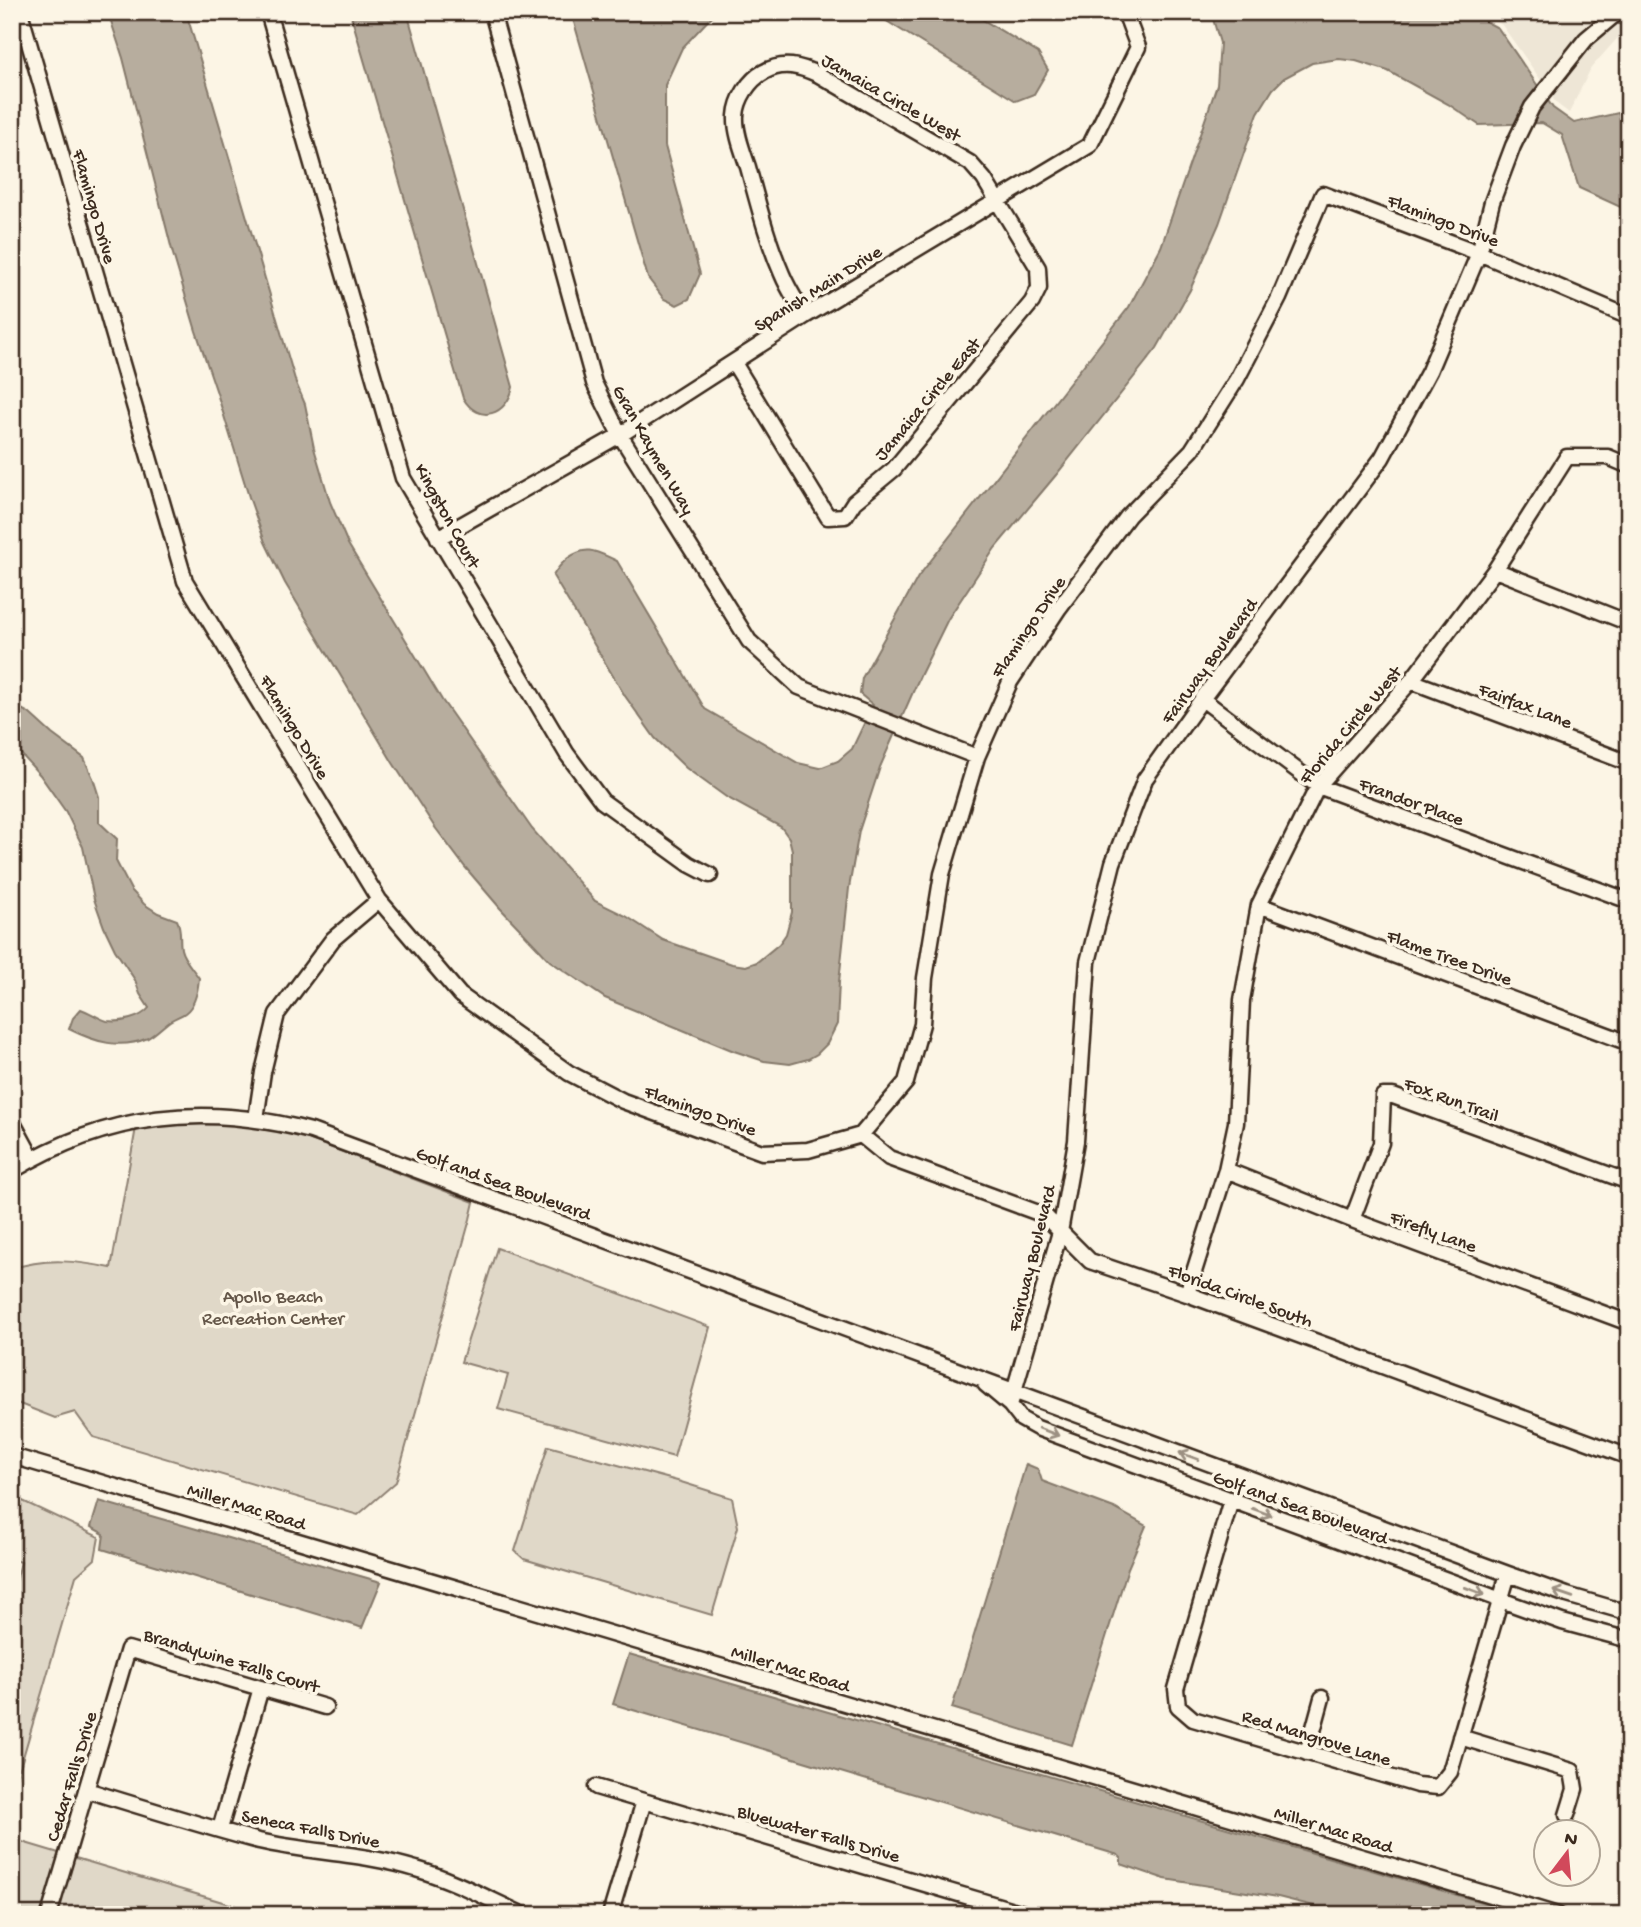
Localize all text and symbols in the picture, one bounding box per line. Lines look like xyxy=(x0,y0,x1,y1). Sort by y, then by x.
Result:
street label: Jamaica Circle West xyxy=(816,50,966,149)
street label: Flamingo Drive xyxy=(65,146,120,267)
street label: Flamingo Drive xyxy=(1383,190,1502,254)
street label: Spanish Main Drive xyxy=(751,241,887,339)
street label: Jamaica Circle East xyxy=(871,332,988,466)
street label: Gran Kaymen Way xyxy=(606,382,699,520)
street label: Kingston Court xyxy=(408,460,485,575)
street label: Flamingo Drive xyxy=(987,573,1072,684)
street label: Fairway Boulevard xyxy=(1157,593,1265,730)
street label: Florida Circle West xyxy=(1295,661,1409,791)
street label: Flamingo Drive xyxy=(252,671,333,784)
street label: Fairfax Lane xyxy=(1474,679,1575,736)
street label: Frandor Place xyxy=(1354,773,1466,833)
street label: Flame Tree Drive xyxy=(1382,926,1515,993)
street label: Fox Run Trail xyxy=(1399,1073,1501,1129)
street label: Flamingo Drive xyxy=(640,1081,759,1143)
street label: Golf and Sea Boulevard xyxy=(412,1143,595,1228)
street label: Fairway Boulevard xyxy=(1004,1182,1063,1335)
street label: Firefly Lane xyxy=(1385,1207,1479,1260)
street label: Florida Circle South xyxy=(1163,1260,1315,1334)
park label: Apollo Beach Recreation Center xyxy=(202,1287,346,1332)
one-way arrow xyxy=(1037,1427,1059,1439)
one-way arrow xyxy=(1178,1448,1200,1461)
street label: Golf and Sea Boulevard xyxy=(1209,1467,1392,1552)
street label: Miller Mac Road xyxy=(184,1479,310,1538)
one-way arrow xyxy=(1250,1507,1272,1519)
one-way arrow xyxy=(1464,1586,1486,1598)
one-way arrow xyxy=(1553,1587,1575,1599)
street label: Brandywine Falls Court xyxy=(139,1624,324,1701)
street label: Miller Mac Road xyxy=(728,1641,854,1700)
street label: Red Mangrove Lane xyxy=(1239,1706,1393,1773)
street label: Cedar Falls Drive xyxy=(43,1709,104,1845)
street label: Bluewater Falls Drive xyxy=(733,1801,902,1870)
street label: Miller Mac Road xyxy=(1271,1802,1397,1861)
street label: Seneca Falls Drive xyxy=(239,1806,382,1855)
north arrow xyxy=(1532,1818,1602,1888)
text: N xyxy=(1562,1827,1580,1853)

